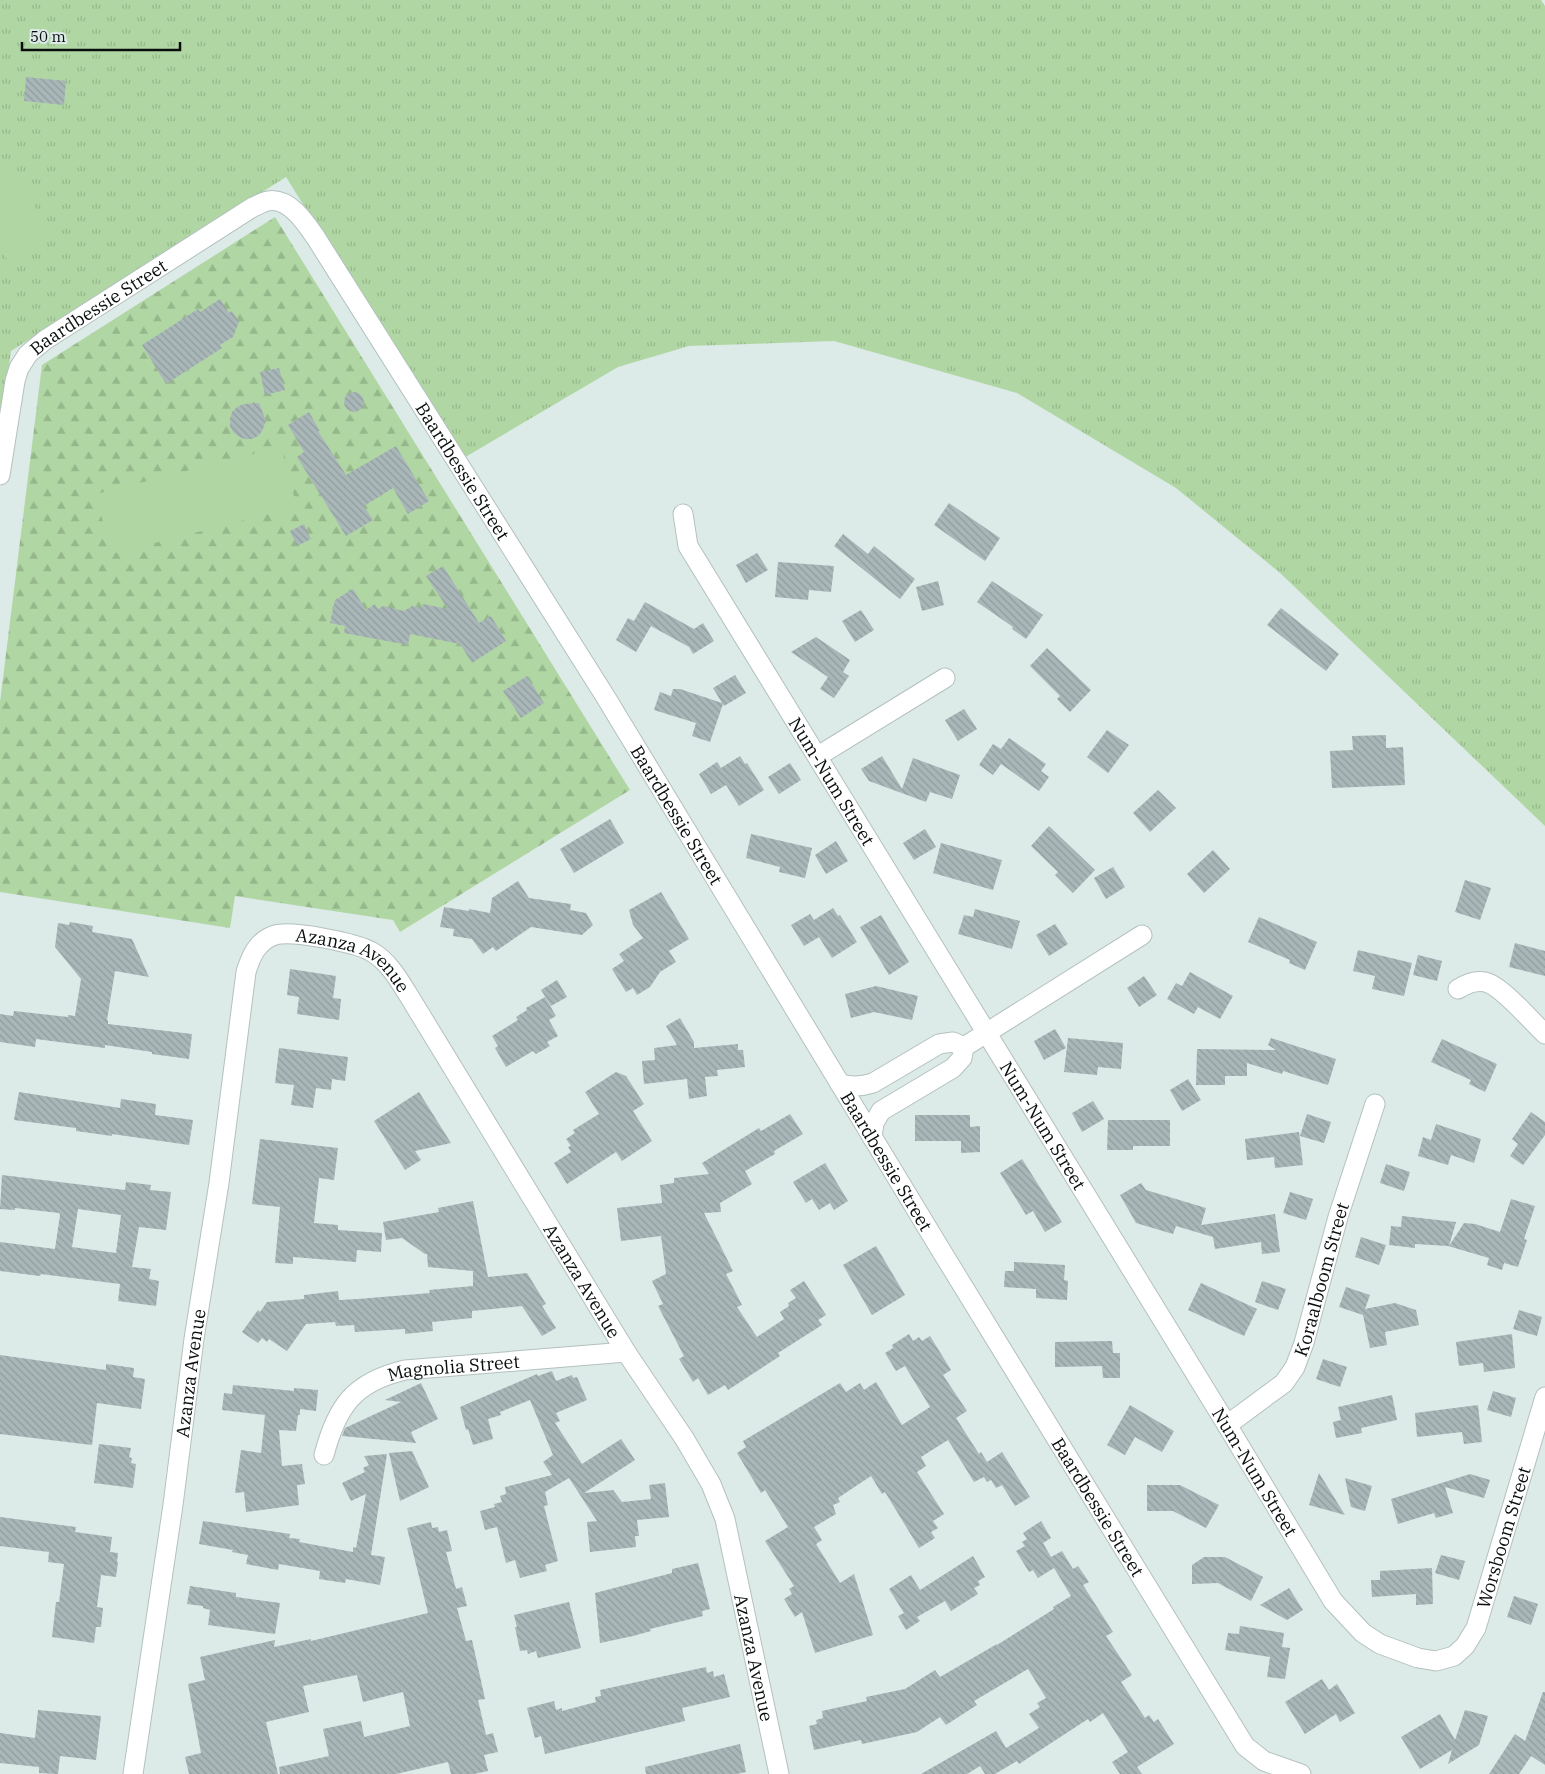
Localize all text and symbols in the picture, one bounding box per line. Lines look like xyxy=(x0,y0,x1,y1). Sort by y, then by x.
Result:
scale bar xyxy=(22,20,180,52)
text: 50 m xyxy=(30,27,66,46)
street label: Baardbessie Street xyxy=(25,254,171,360)
street label: Baardbessie Street xyxy=(411,398,515,544)
street label: Num-Num Street xyxy=(784,712,880,849)
street label: Baardbessie Street xyxy=(626,741,728,889)
street label: Azanza Avenue xyxy=(295,923,415,996)
street label: Num-Num Street xyxy=(995,1057,1091,1194)
street label: Baardbessie Street xyxy=(836,1087,938,1235)
street label: Koraalboom Street xyxy=(1289,1199,1354,1359)
street label: Azanza Avenue xyxy=(539,1219,626,1342)
street label: Azanza Avenue xyxy=(170,1307,210,1439)
street label: Magnolia Street xyxy=(385,1349,520,1386)
street label: Num-Num Street xyxy=(1207,1403,1303,1540)
street label: Baardbessie Street xyxy=(1047,1433,1150,1580)
street label: Worsboom Street xyxy=(1471,1464,1535,1611)
street label: Azanza Avenue xyxy=(730,1592,779,1723)

